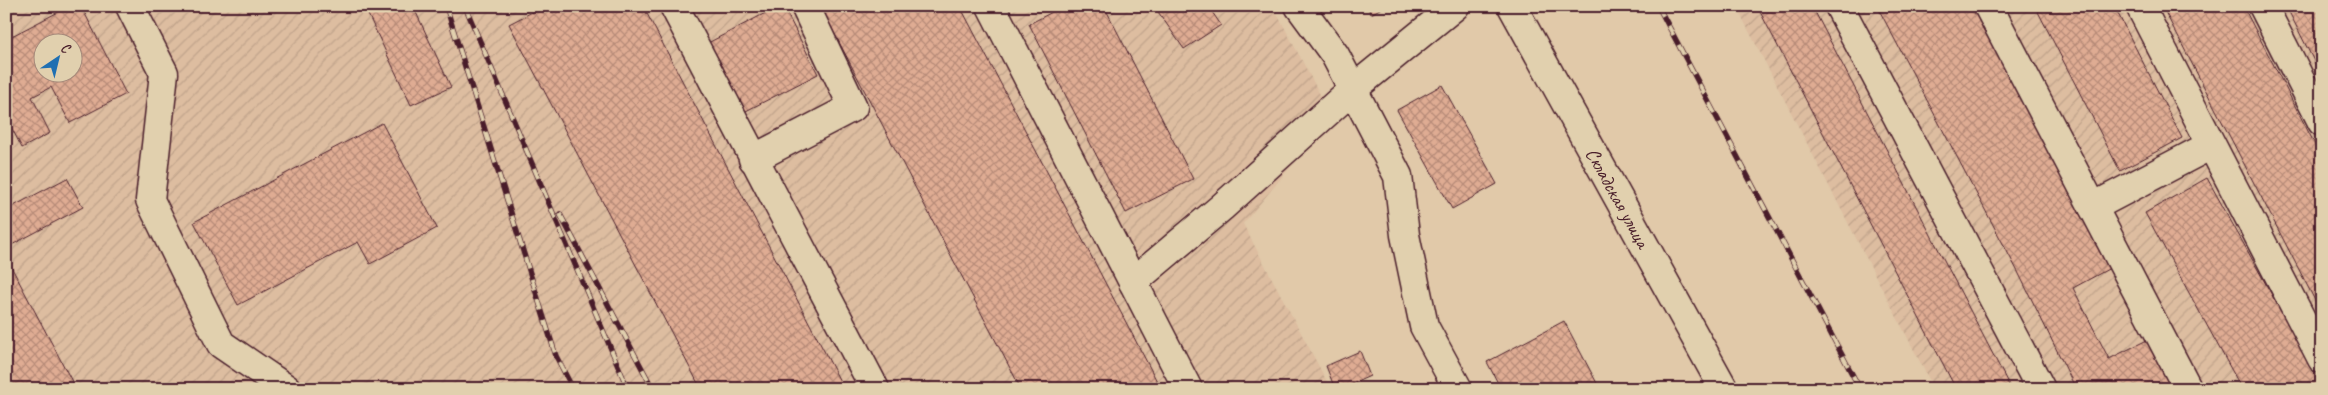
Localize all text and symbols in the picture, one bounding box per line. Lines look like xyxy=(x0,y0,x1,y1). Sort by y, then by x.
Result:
north arrow xyxy=(32,32,82,82)
text: С xyxy=(57,39,75,58)
street label: Складская улица xyxy=(1580,143,1657,254)

